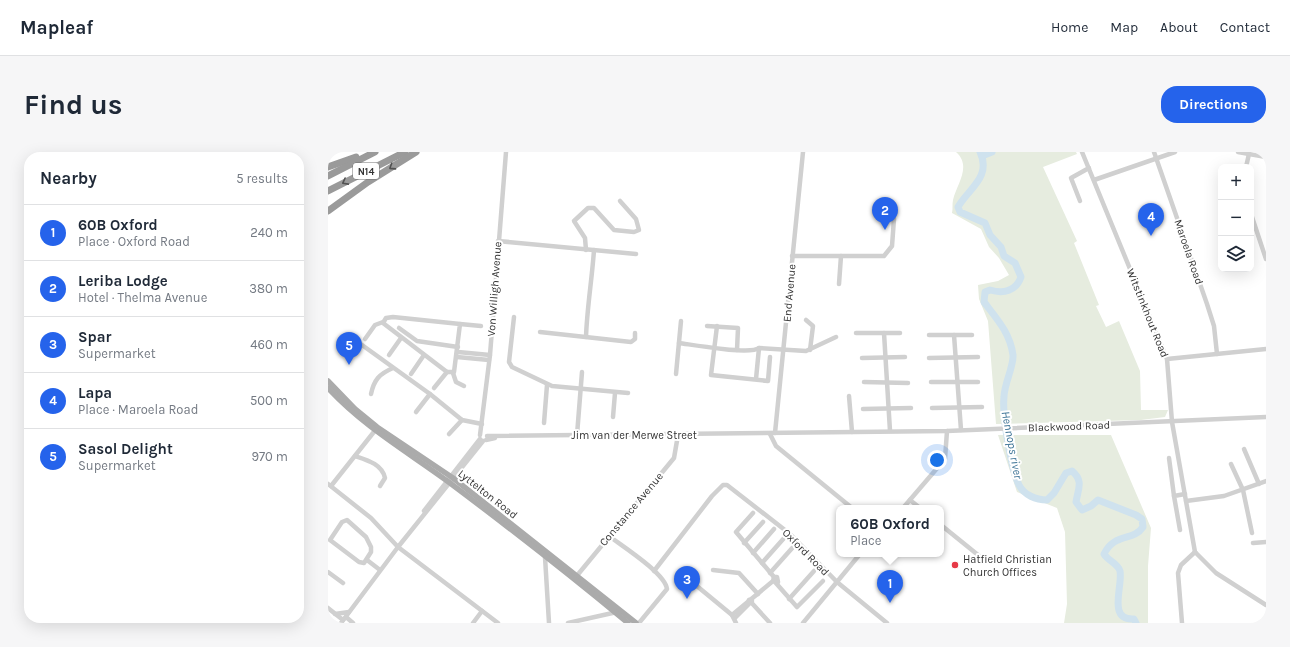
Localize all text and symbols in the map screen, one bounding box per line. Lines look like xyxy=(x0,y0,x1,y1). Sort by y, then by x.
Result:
text: Mapleaf xyxy=(20,17,93,39)
text: Home xyxy=(1051,19,1088,36)
text: Map xyxy=(1110,19,1138,36)
text: About xyxy=(1160,19,1198,36)
text: Contact xyxy=(1220,19,1270,36)
button: Directions xyxy=(1161,86,1266,123)
text: Find us xyxy=(24,88,123,121)
one-way arrow xyxy=(389,162,396,169)
road number: N14 xyxy=(353,163,379,179)
map controls xyxy=(1218,164,1254,272)
button: + xyxy=(1218,164,1254,200)
text: Nearby xyxy=(40,168,97,188)
text: 5 results xyxy=(236,171,288,186)
one-way arrow xyxy=(342,177,349,185)
pin: 2 xyxy=(872,197,898,230)
button: − xyxy=(1218,200,1254,236)
pin: 4 xyxy=(1138,203,1164,236)
text: 60B Oxford xyxy=(78,216,158,234)
street label: Maroela Road xyxy=(1171,218,1206,286)
text: 1 xyxy=(51,225,55,240)
text: 240 m xyxy=(250,225,288,240)
text: Place · Oxford Road xyxy=(78,234,190,249)
button: layers xyxy=(1218,236,1254,272)
street label: Von Willigh Avenue xyxy=(485,241,504,337)
street label: End Avenue xyxy=(780,263,799,323)
street label: Witstinkhout Road xyxy=(1124,267,1171,360)
text: Leriba Lodge xyxy=(78,272,168,290)
text: 2 xyxy=(49,281,57,296)
text: 380 m xyxy=(249,281,288,296)
text: Hotel · Thelma Avenue xyxy=(78,290,207,305)
text: Spar xyxy=(78,328,111,346)
pin: 5 xyxy=(336,332,362,365)
text: 3 xyxy=(49,337,57,352)
text: 460 m xyxy=(250,337,288,352)
text: Supermarket xyxy=(78,346,156,361)
text: Lapa xyxy=(78,384,112,402)
text: 4 xyxy=(49,393,57,408)
text: 500 m xyxy=(250,393,288,408)
text: Place · Maroela Road xyxy=(78,402,198,417)
water label: Hennops river xyxy=(999,410,1026,481)
street label: Blackwood Road xyxy=(1028,419,1110,434)
street label: Jim van der Merwe Street xyxy=(571,429,697,442)
text: Sasol Delight xyxy=(78,440,173,458)
text: 5 xyxy=(49,449,57,464)
text: 970 m xyxy=(251,449,288,464)
your location xyxy=(927,450,947,470)
text: Supermarket xyxy=(78,458,156,473)
street label: Lyttelton Road xyxy=(455,467,520,522)
street label: Constance Avenue xyxy=(597,470,666,549)
popup xyxy=(836,505,944,557)
text: 60B Oxford xyxy=(850,515,930,533)
street label: Oxford Road xyxy=(780,526,832,578)
text: Place xyxy=(850,533,882,548)
place label: Hatfield Christian Church Offices xyxy=(963,553,1052,579)
marker: Hatfield Christian Church Offices xyxy=(950,560,960,570)
pin: 3 xyxy=(674,566,700,599)
pin: 1 xyxy=(877,570,903,603)

